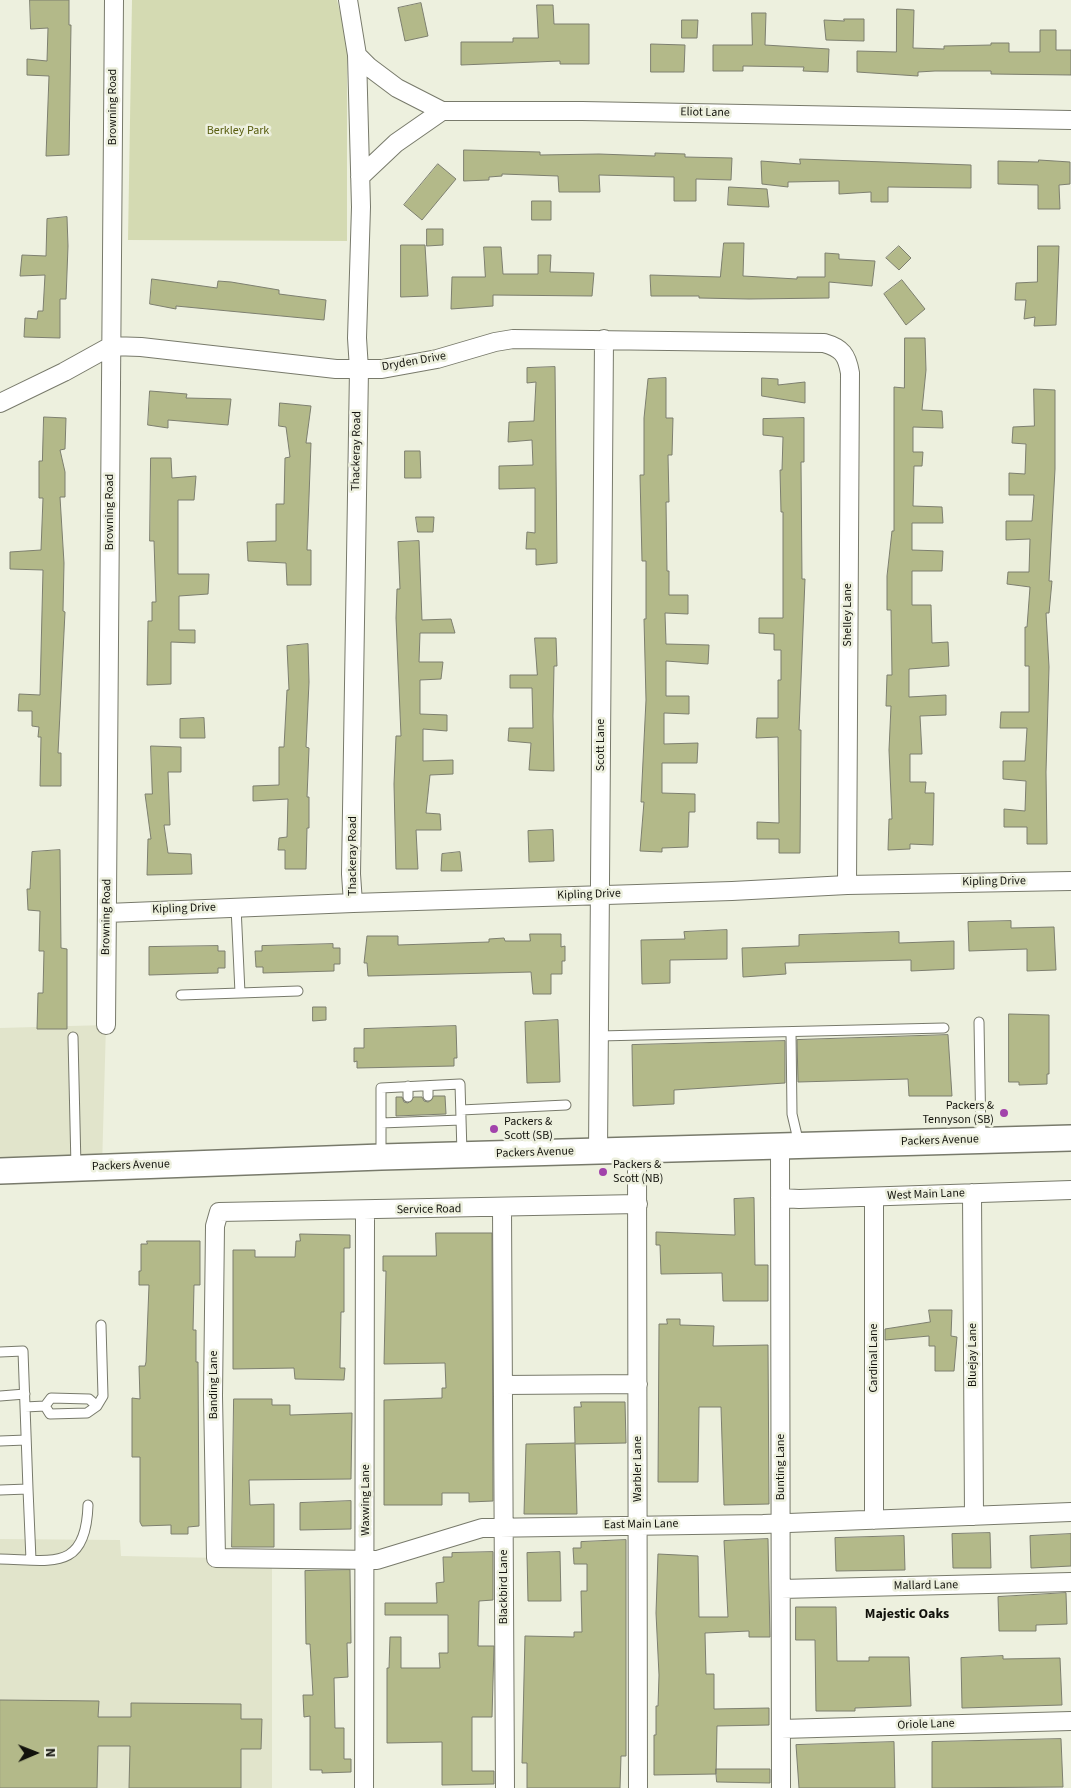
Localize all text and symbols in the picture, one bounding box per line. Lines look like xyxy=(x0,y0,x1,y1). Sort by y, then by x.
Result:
street label: Browning Road xyxy=(106,69,120,145)
street label: Eliot Lane xyxy=(680,105,730,121)
park label: Berkley Park xyxy=(207,124,269,138)
street label: Dryden Drive xyxy=(381,349,447,375)
street label: Thackeray Road xyxy=(349,411,365,491)
street label: Browning Road xyxy=(103,474,117,550)
street label: Shelley Lane xyxy=(841,583,855,647)
street label: Scott Lane xyxy=(594,719,608,771)
street label: Thackeray Road xyxy=(346,816,360,896)
street label: Kipling Drive xyxy=(962,874,1026,890)
street label: Browning Road xyxy=(99,879,115,955)
street label: Kipling Drive xyxy=(557,887,621,903)
street label: Kipling Drive xyxy=(152,901,216,917)
place label: Packers & Tennyson (SB) xyxy=(922,1099,994,1127)
marker: Packers & Tennyson (SB) xyxy=(998,1107,1010,1119)
place label: Packers & Scott (SB) xyxy=(504,1115,553,1143)
marker: Packers & Scott (SB) xyxy=(488,1123,500,1135)
street label: Packers Avenue xyxy=(901,1132,979,1150)
street label: Packers Avenue xyxy=(496,1144,574,1162)
street label: Packers Avenue xyxy=(92,1157,170,1175)
place label: Packers & Scott (NB) xyxy=(613,1158,663,1186)
marker: Packers & Scott (NB) xyxy=(597,1166,609,1178)
street label: West Main Lane xyxy=(887,1186,965,1204)
street label: Service Road xyxy=(397,1202,461,1218)
street label: Cardinal Lane xyxy=(867,1323,881,1393)
street label: Bluejay Lane xyxy=(966,1323,980,1387)
street label: Banding Lane xyxy=(207,1351,221,1419)
street label: Bunting Lane xyxy=(774,1434,788,1500)
street label: Warbler Lane xyxy=(631,1436,645,1502)
street label: Waxwing Lane xyxy=(359,1464,373,1536)
street label: East Main Lane xyxy=(604,1517,678,1533)
street label: Blackbird Lane xyxy=(497,1550,511,1624)
street label: Mallard Lane xyxy=(894,1578,958,1594)
district label: Majestic Oaks xyxy=(865,1607,949,1623)
street label: Oriole Lane xyxy=(897,1717,955,1733)
north arrow xyxy=(10,1728,60,1778)
text: N xyxy=(40,1748,60,1758)

